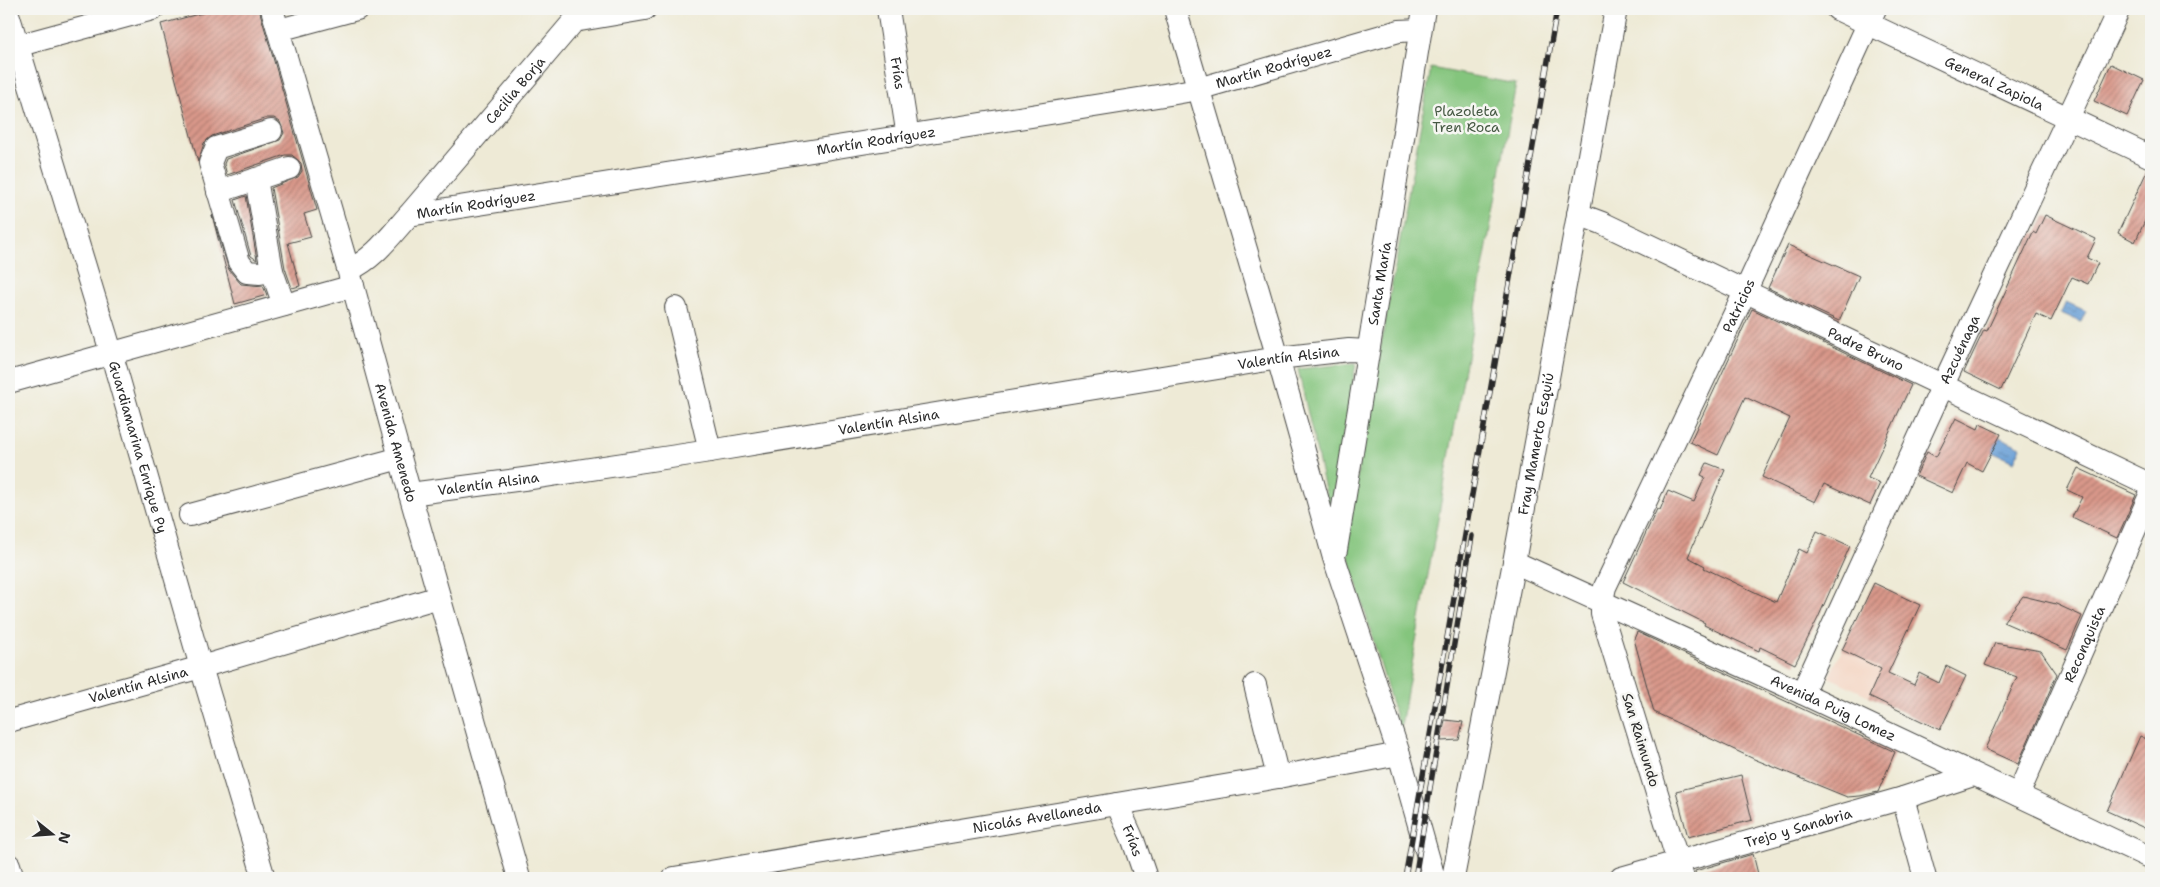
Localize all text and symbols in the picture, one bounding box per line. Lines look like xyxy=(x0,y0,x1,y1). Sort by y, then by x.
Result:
street label: Martín Rodríguez xyxy=(1214,42,1334,92)
street label: Cecilia Borja xyxy=(481,52,549,128)
street label: General Zapiola xyxy=(1942,52,2047,114)
street label: Frías xyxy=(887,56,909,91)
park label: Plazoleta Tren Roca xyxy=(1432,102,1500,136)
street label: Martín Rodríguez xyxy=(815,122,937,159)
street label: Martín Rodríguez xyxy=(415,186,537,223)
street label: Santa María xyxy=(1364,240,1395,327)
street label: Patricios xyxy=(1718,276,1759,335)
street label: Azcuénaga xyxy=(1936,312,1984,387)
street label: Padre Bruno xyxy=(1825,323,1907,375)
street label: Valentín Alsina xyxy=(1236,342,1340,373)
street label: Guardiamarina Enrique Py xyxy=(105,359,171,535)
street label: Fray Mamerto Esquiú xyxy=(1514,371,1558,516)
street label: Avenida Amenedo xyxy=(371,381,421,504)
street label: Valentín Alsina xyxy=(837,405,941,439)
street label: Valentín Alsina xyxy=(436,468,541,499)
street label: Reconquista xyxy=(2060,603,2109,685)
street label: Valentín Alsina xyxy=(86,662,190,707)
street label: Avenida Puig Lomez xyxy=(1768,671,1899,745)
street label: San Raimundo xyxy=(1618,691,1664,789)
street label: Nicolás Avellaneda xyxy=(971,798,1103,837)
street label: Trejo y Sanabria xyxy=(1742,804,1854,852)
north arrow xyxy=(28,810,78,860)
street label: Frías xyxy=(1118,822,1147,859)
text: N xyxy=(54,830,75,846)

